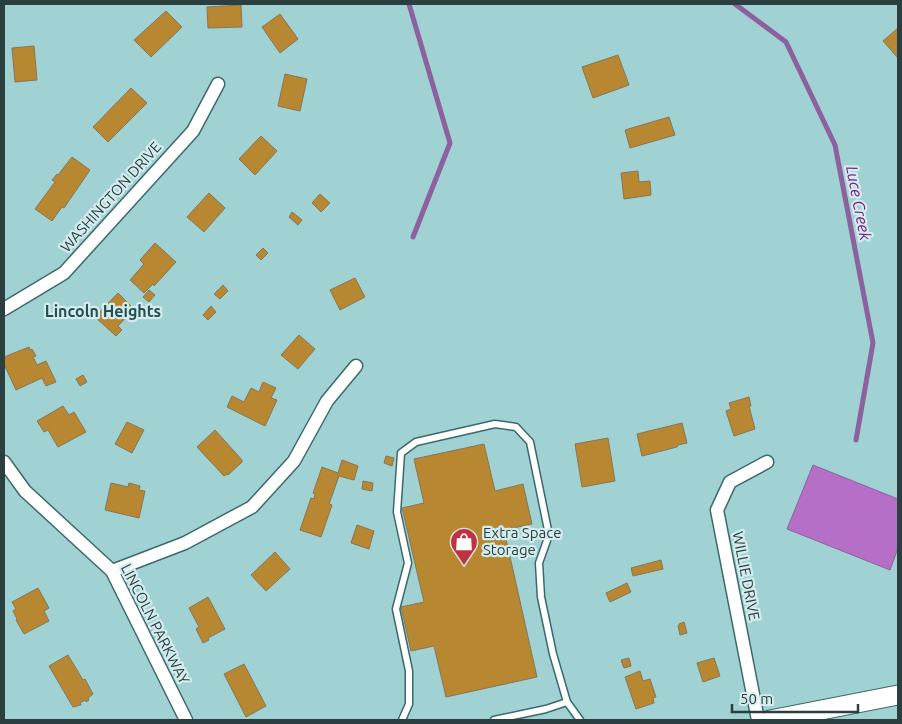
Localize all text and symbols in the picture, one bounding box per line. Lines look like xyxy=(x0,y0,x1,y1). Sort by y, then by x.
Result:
street label: WASHINGTON DRIVE xyxy=(57,138,164,255)
water label: Luce Creek xyxy=(843,164,875,243)
district label: Lincoln Heights xyxy=(45,302,161,320)
place label: Extra Space Storage xyxy=(483,524,561,558)
shop icon: Extra Space Storage xyxy=(449,527,479,566)
street label: WILLIE DRIVE xyxy=(730,530,763,622)
street label: LINCOLN PARKWAY xyxy=(118,561,193,687)
scale bar xyxy=(732,682,858,714)
text: 50 m xyxy=(740,690,773,707)

